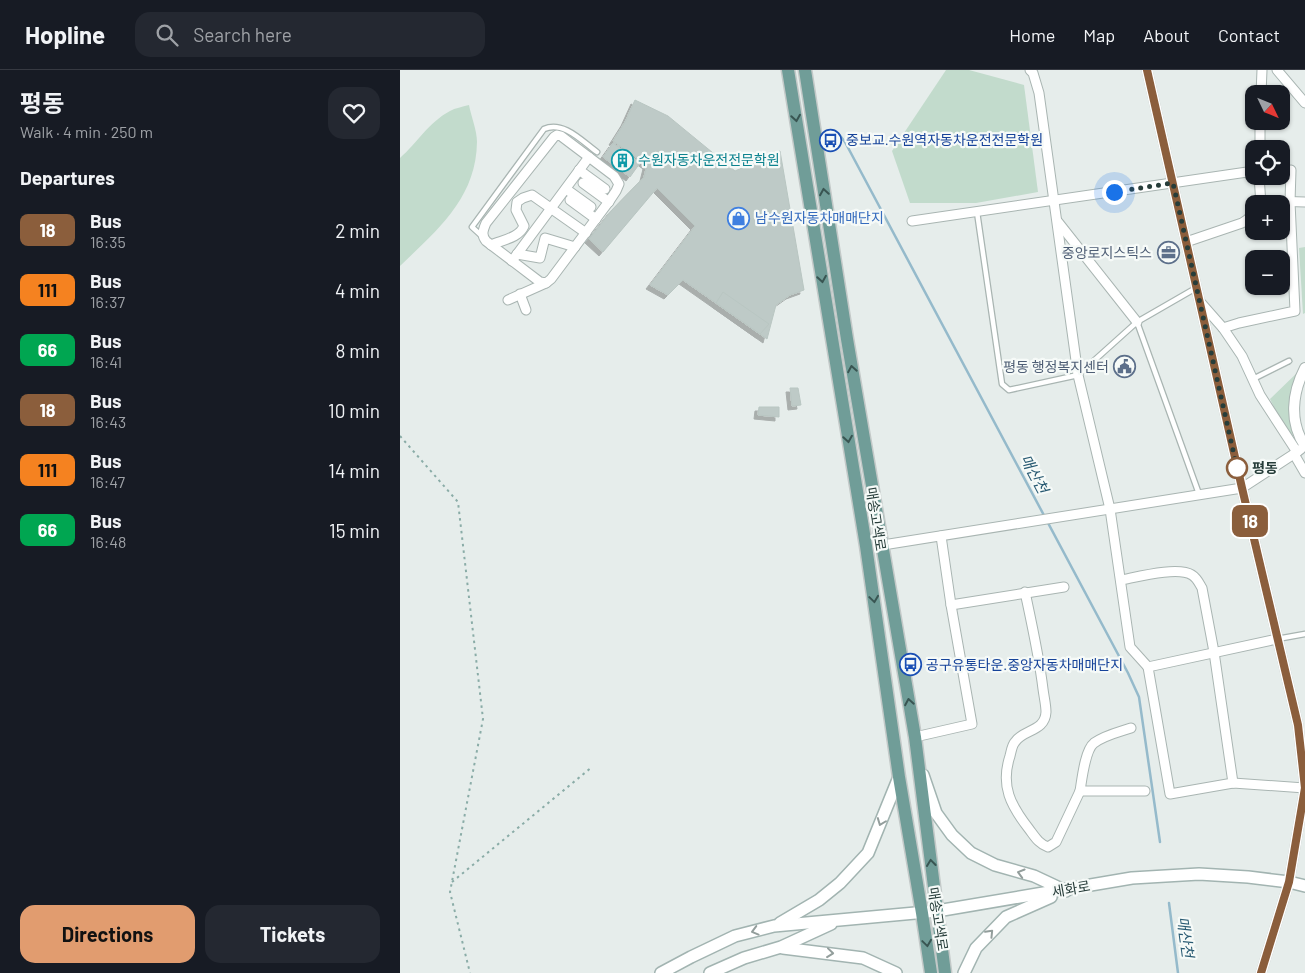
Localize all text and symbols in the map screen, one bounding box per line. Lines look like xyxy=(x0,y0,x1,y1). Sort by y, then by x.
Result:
search box xyxy=(135,12,485,57)
text: Hopline xyxy=(25,20,105,49)
icon: search xyxy=(153,21,181,49)
text: Search here xyxy=(193,23,292,46)
text: Home xyxy=(1009,24,1055,46)
text: Map xyxy=(1083,24,1115,46)
text: About xyxy=(1143,24,1190,46)
text: Contact xyxy=(1218,24,1280,46)
north arrow xyxy=(1245,85,1290,130)
map controls xyxy=(1245,85,1290,295)
button: heart xyxy=(328,87,380,139)
text: 평동 xyxy=(20,88,64,117)
one-way arrow xyxy=(790,114,800,122)
text: Walk · 4 min · 250 m xyxy=(20,122,153,141)
bus stop icon: 중보교.수원역자동차운전전문학원 xyxy=(818,128,842,152)
place label: 중보교.수원역자동차운전전문학원 xyxy=(846,131,1043,148)
button: locate xyxy=(1245,140,1290,185)
building icon: 수원자동차운전전문학원 xyxy=(610,148,634,172)
place label: 수원자동차운전전문학원 xyxy=(638,151,780,168)
text: Departures xyxy=(20,166,115,189)
your location xyxy=(1102,180,1127,205)
one-way arrow xyxy=(820,187,830,196)
button: + xyxy=(1245,195,1290,240)
shop icon: 남수원자동차매매단지 xyxy=(727,206,751,230)
text: Bus xyxy=(90,209,122,232)
place label: 남수원자동차매매단지 xyxy=(755,209,884,226)
text: 18 xyxy=(39,219,56,241)
text: 2 min xyxy=(335,219,380,242)
text: 16:35 xyxy=(90,232,126,251)
office icon: 중앙로지스틱스 xyxy=(1156,241,1180,265)
place label: 중앙로지스틱스 xyxy=(1062,244,1152,261)
button: − xyxy=(1245,250,1290,295)
text: Bus xyxy=(90,269,122,292)
one-way arrow xyxy=(816,274,826,283)
text: 111 xyxy=(38,279,57,301)
text: 4 min xyxy=(335,279,380,302)
text: 16:37 xyxy=(90,292,125,311)
text: Bus xyxy=(90,329,122,352)
text: 66 xyxy=(38,339,57,361)
text: 8 min xyxy=(336,339,380,362)
text: 16:41 xyxy=(90,352,122,371)
public building icon: 평동 행정복지센터 xyxy=(1113,355,1137,379)
place label: 평동 행정복지센터 xyxy=(1003,358,1109,375)
one-way arrow xyxy=(847,365,857,374)
text: Bus xyxy=(90,389,122,412)
text: 18 xyxy=(39,399,56,421)
text: 10 min xyxy=(328,399,380,422)
text: 16:43 xyxy=(90,412,126,431)
one-way arrow xyxy=(843,434,853,443)
text: Bus xyxy=(90,449,122,472)
water label: 매산천 xyxy=(1017,451,1054,498)
marker: 평동 xyxy=(1226,457,1248,479)
text: 111 xyxy=(38,459,57,481)
text: 14 min xyxy=(328,459,380,482)
place label: 평동 xyxy=(1252,459,1278,476)
text: 16:47 xyxy=(90,472,125,491)
street label: 매송고색로 xyxy=(863,486,890,552)
line badge: 18 xyxy=(1228,505,1272,537)
text: Bus xyxy=(90,509,122,532)
text: 18 xyxy=(1242,510,1258,532)
text: 66 xyxy=(38,519,57,541)
text: 15 min xyxy=(329,519,380,542)
text: 16:48 xyxy=(90,532,126,551)
one-way arrow xyxy=(868,595,878,604)
bus stop icon: 공구유통타운.중앙자동차매매단지 xyxy=(898,653,922,677)
place label: 공구유통타운.중앙자동차매매단지 xyxy=(926,656,1123,673)
one-way arrow xyxy=(904,698,914,706)
one-way arrow xyxy=(877,817,888,826)
one-way arrow xyxy=(926,859,937,867)
one-way arrow xyxy=(1017,868,1026,878)
street label: 세화로 xyxy=(1050,877,1092,900)
street label: 매송고색로 xyxy=(925,886,952,952)
button: Directions xyxy=(20,905,195,963)
button: Tickets xyxy=(205,905,380,963)
water label: 매산천 xyxy=(1174,915,1198,961)
one-way arrow xyxy=(750,925,759,936)
one-way arrow xyxy=(985,930,994,939)
one-way arrow xyxy=(921,939,931,947)
one-way arrow xyxy=(826,947,834,958)

